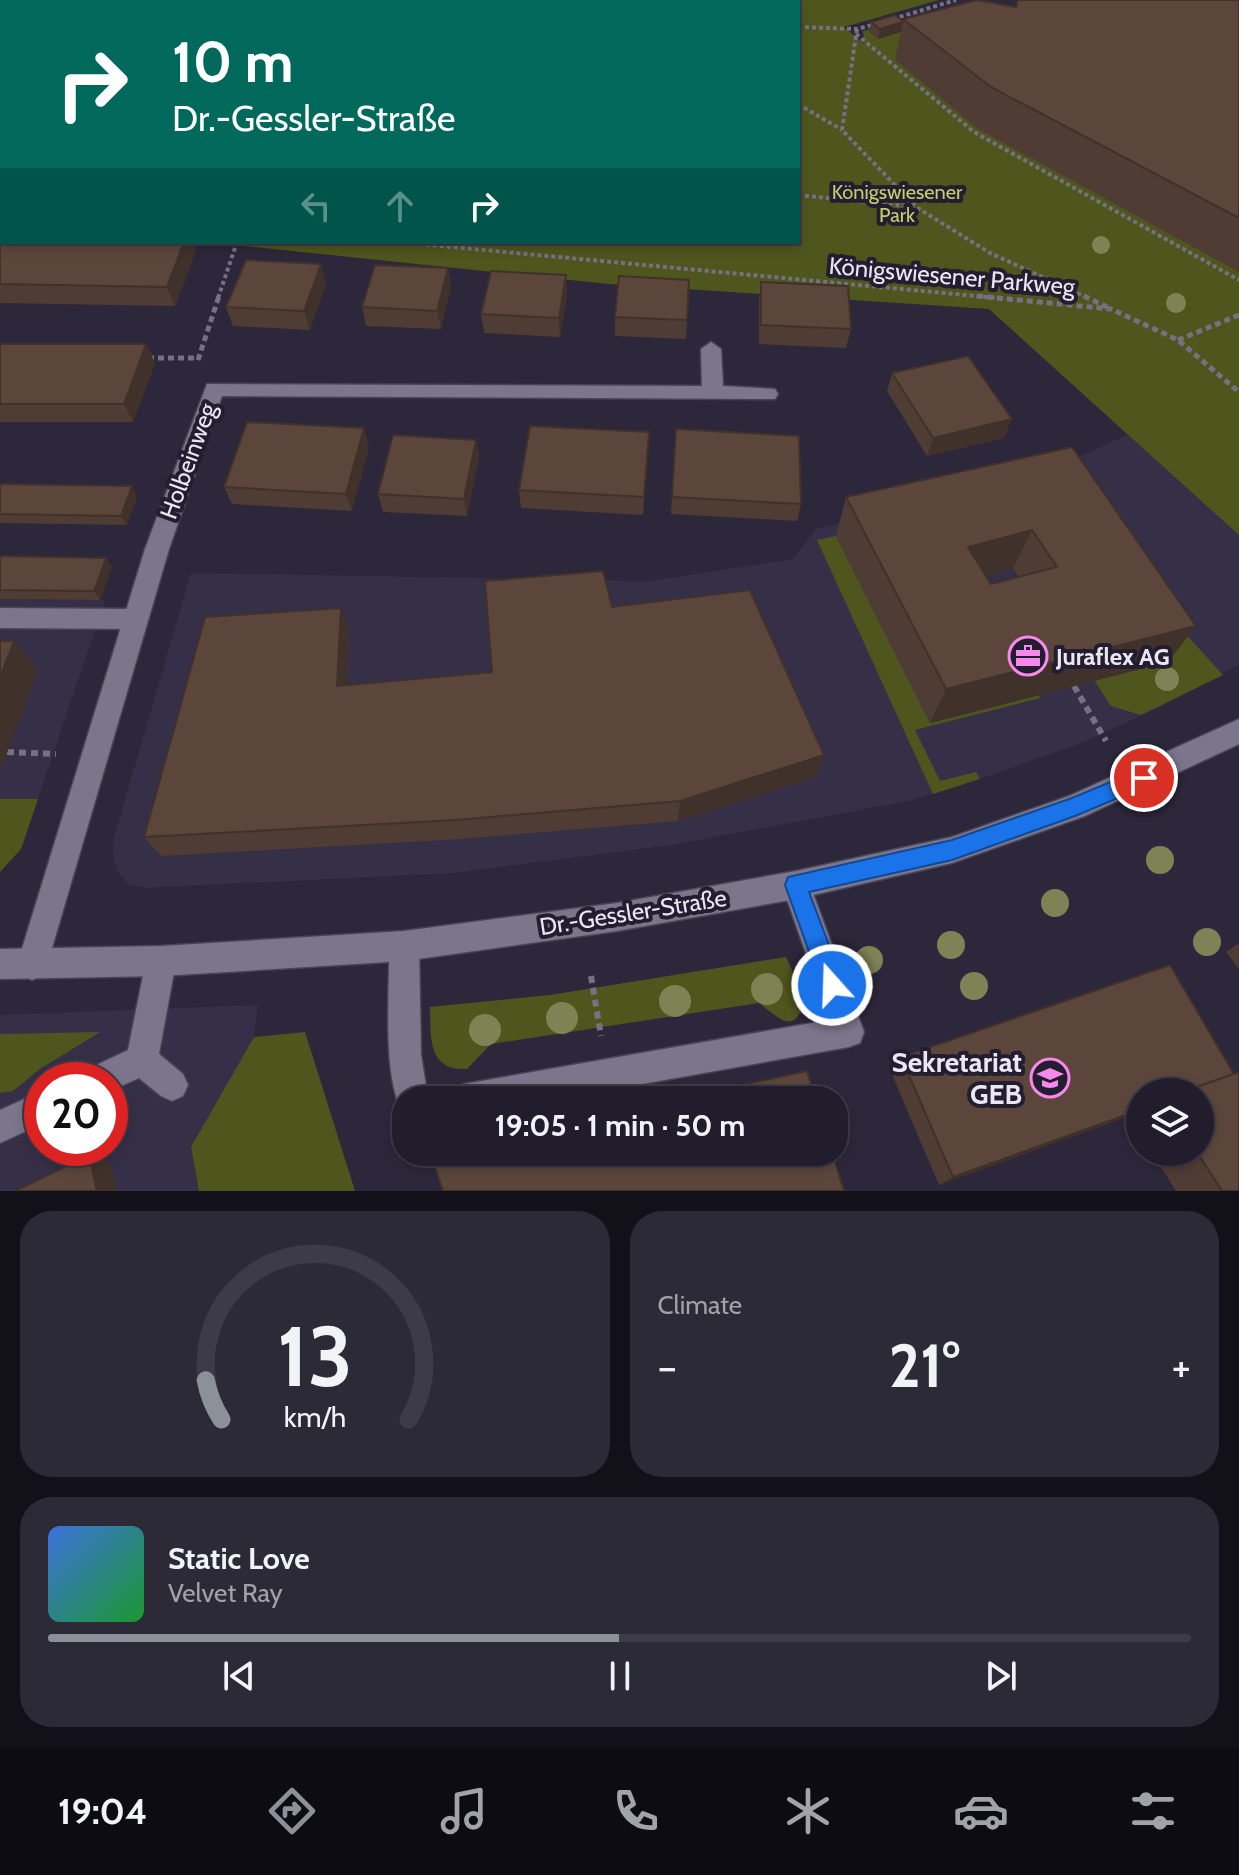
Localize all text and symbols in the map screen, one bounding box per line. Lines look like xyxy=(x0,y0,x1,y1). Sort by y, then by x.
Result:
text: 10 m xyxy=(172,28,293,96)
icon: right xyxy=(40,32,144,136)
text: Dr.-Gessler-Straße xyxy=(172,96,455,140)
park label: Königswiesener Park xyxy=(832,180,963,227)
icon: left xyxy=(294,184,338,228)
icon: ahead xyxy=(378,184,422,228)
icon: right xyxy=(462,184,506,228)
street label: Königswiesener Parkweg xyxy=(828,251,1077,301)
street label: Holbeinweg xyxy=(154,398,223,523)
office icon: Juraflex AG xyxy=(1007,635,1049,677)
place label: Juraflex AG xyxy=(1055,642,1170,671)
pin xyxy=(1110,744,1178,812)
icon: arrive xyxy=(1122,756,1166,800)
street label: Dr.-Gessler-Straße xyxy=(537,883,729,941)
position arrow xyxy=(790,943,874,1027)
place label: Sekretariat GEB xyxy=(891,1045,1022,1111)
school or university icon: Sekretariat GEB xyxy=(1029,1057,1071,1099)
speed limit sign: 20 xyxy=(24,1062,128,1166)
map controls xyxy=(1126,1078,1214,1166)
button: layers xyxy=(1126,1078,1214,1166)
text: 19:05 · 1 min · 50 m xyxy=(495,1107,745,1144)
text: Climate xyxy=(658,1289,742,1321)
text: 13 xyxy=(277,1306,353,1407)
text: 21° xyxy=(889,1329,960,1402)
text: − xyxy=(658,1340,677,1393)
text: + xyxy=(1172,1340,1191,1393)
text: km/h xyxy=(283,1399,346,1434)
text: Static Love xyxy=(168,1540,310,1577)
text: Velvet Ray xyxy=(168,1577,283,1609)
icon: previous xyxy=(217,1654,261,1698)
icon: pause xyxy=(598,1654,642,1698)
icon: next xyxy=(979,1654,1023,1698)
icon: directions xyxy=(264,1783,320,1839)
icon: music xyxy=(436,1783,492,1839)
icon: phone xyxy=(608,1783,664,1839)
icon: climate xyxy=(780,1783,836,1839)
icon: car xyxy=(953,1783,1009,1839)
icon: filters xyxy=(1125,1783,1181,1839)
text: 19:04 xyxy=(58,1789,147,1833)

